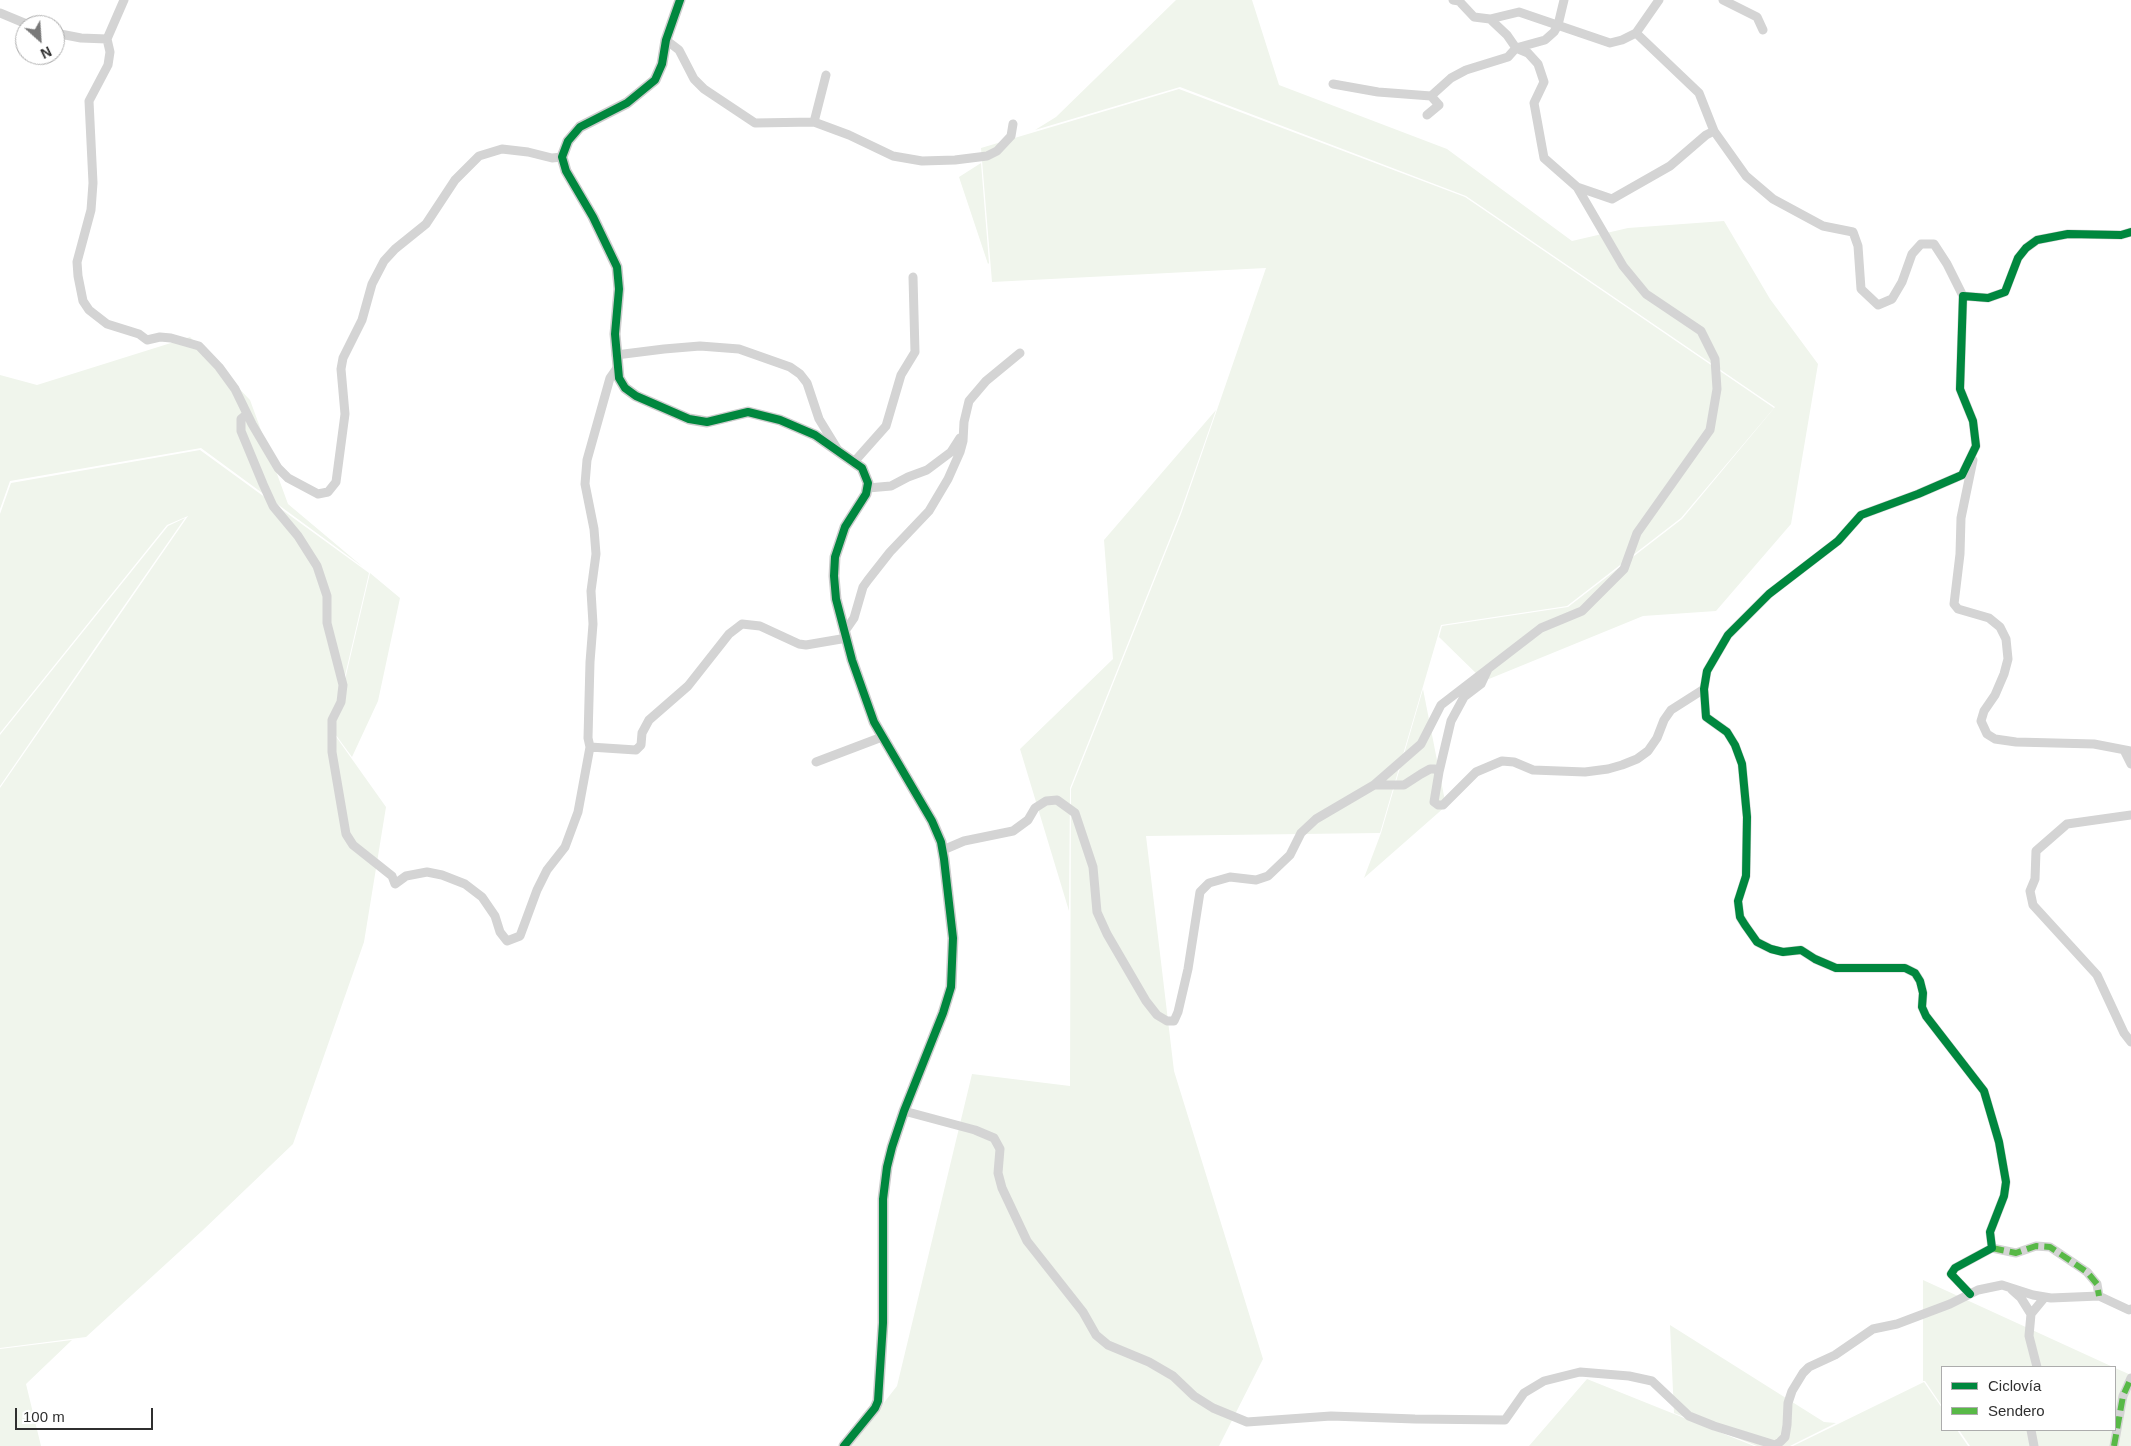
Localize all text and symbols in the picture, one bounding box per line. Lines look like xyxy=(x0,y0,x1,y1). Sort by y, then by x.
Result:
north arrow xyxy=(15,15,65,65)
text: N xyxy=(38,43,54,62)
legend xyxy=(1941,1366,2116,1431)
text: Ciclovía xyxy=(1988,1377,2041,1394)
scale bar xyxy=(18,1398,155,1430)
text: Sendero xyxy=(1988,1402,2045,1419)
text: 100 m xyxy=(23,1408,65,1425)

